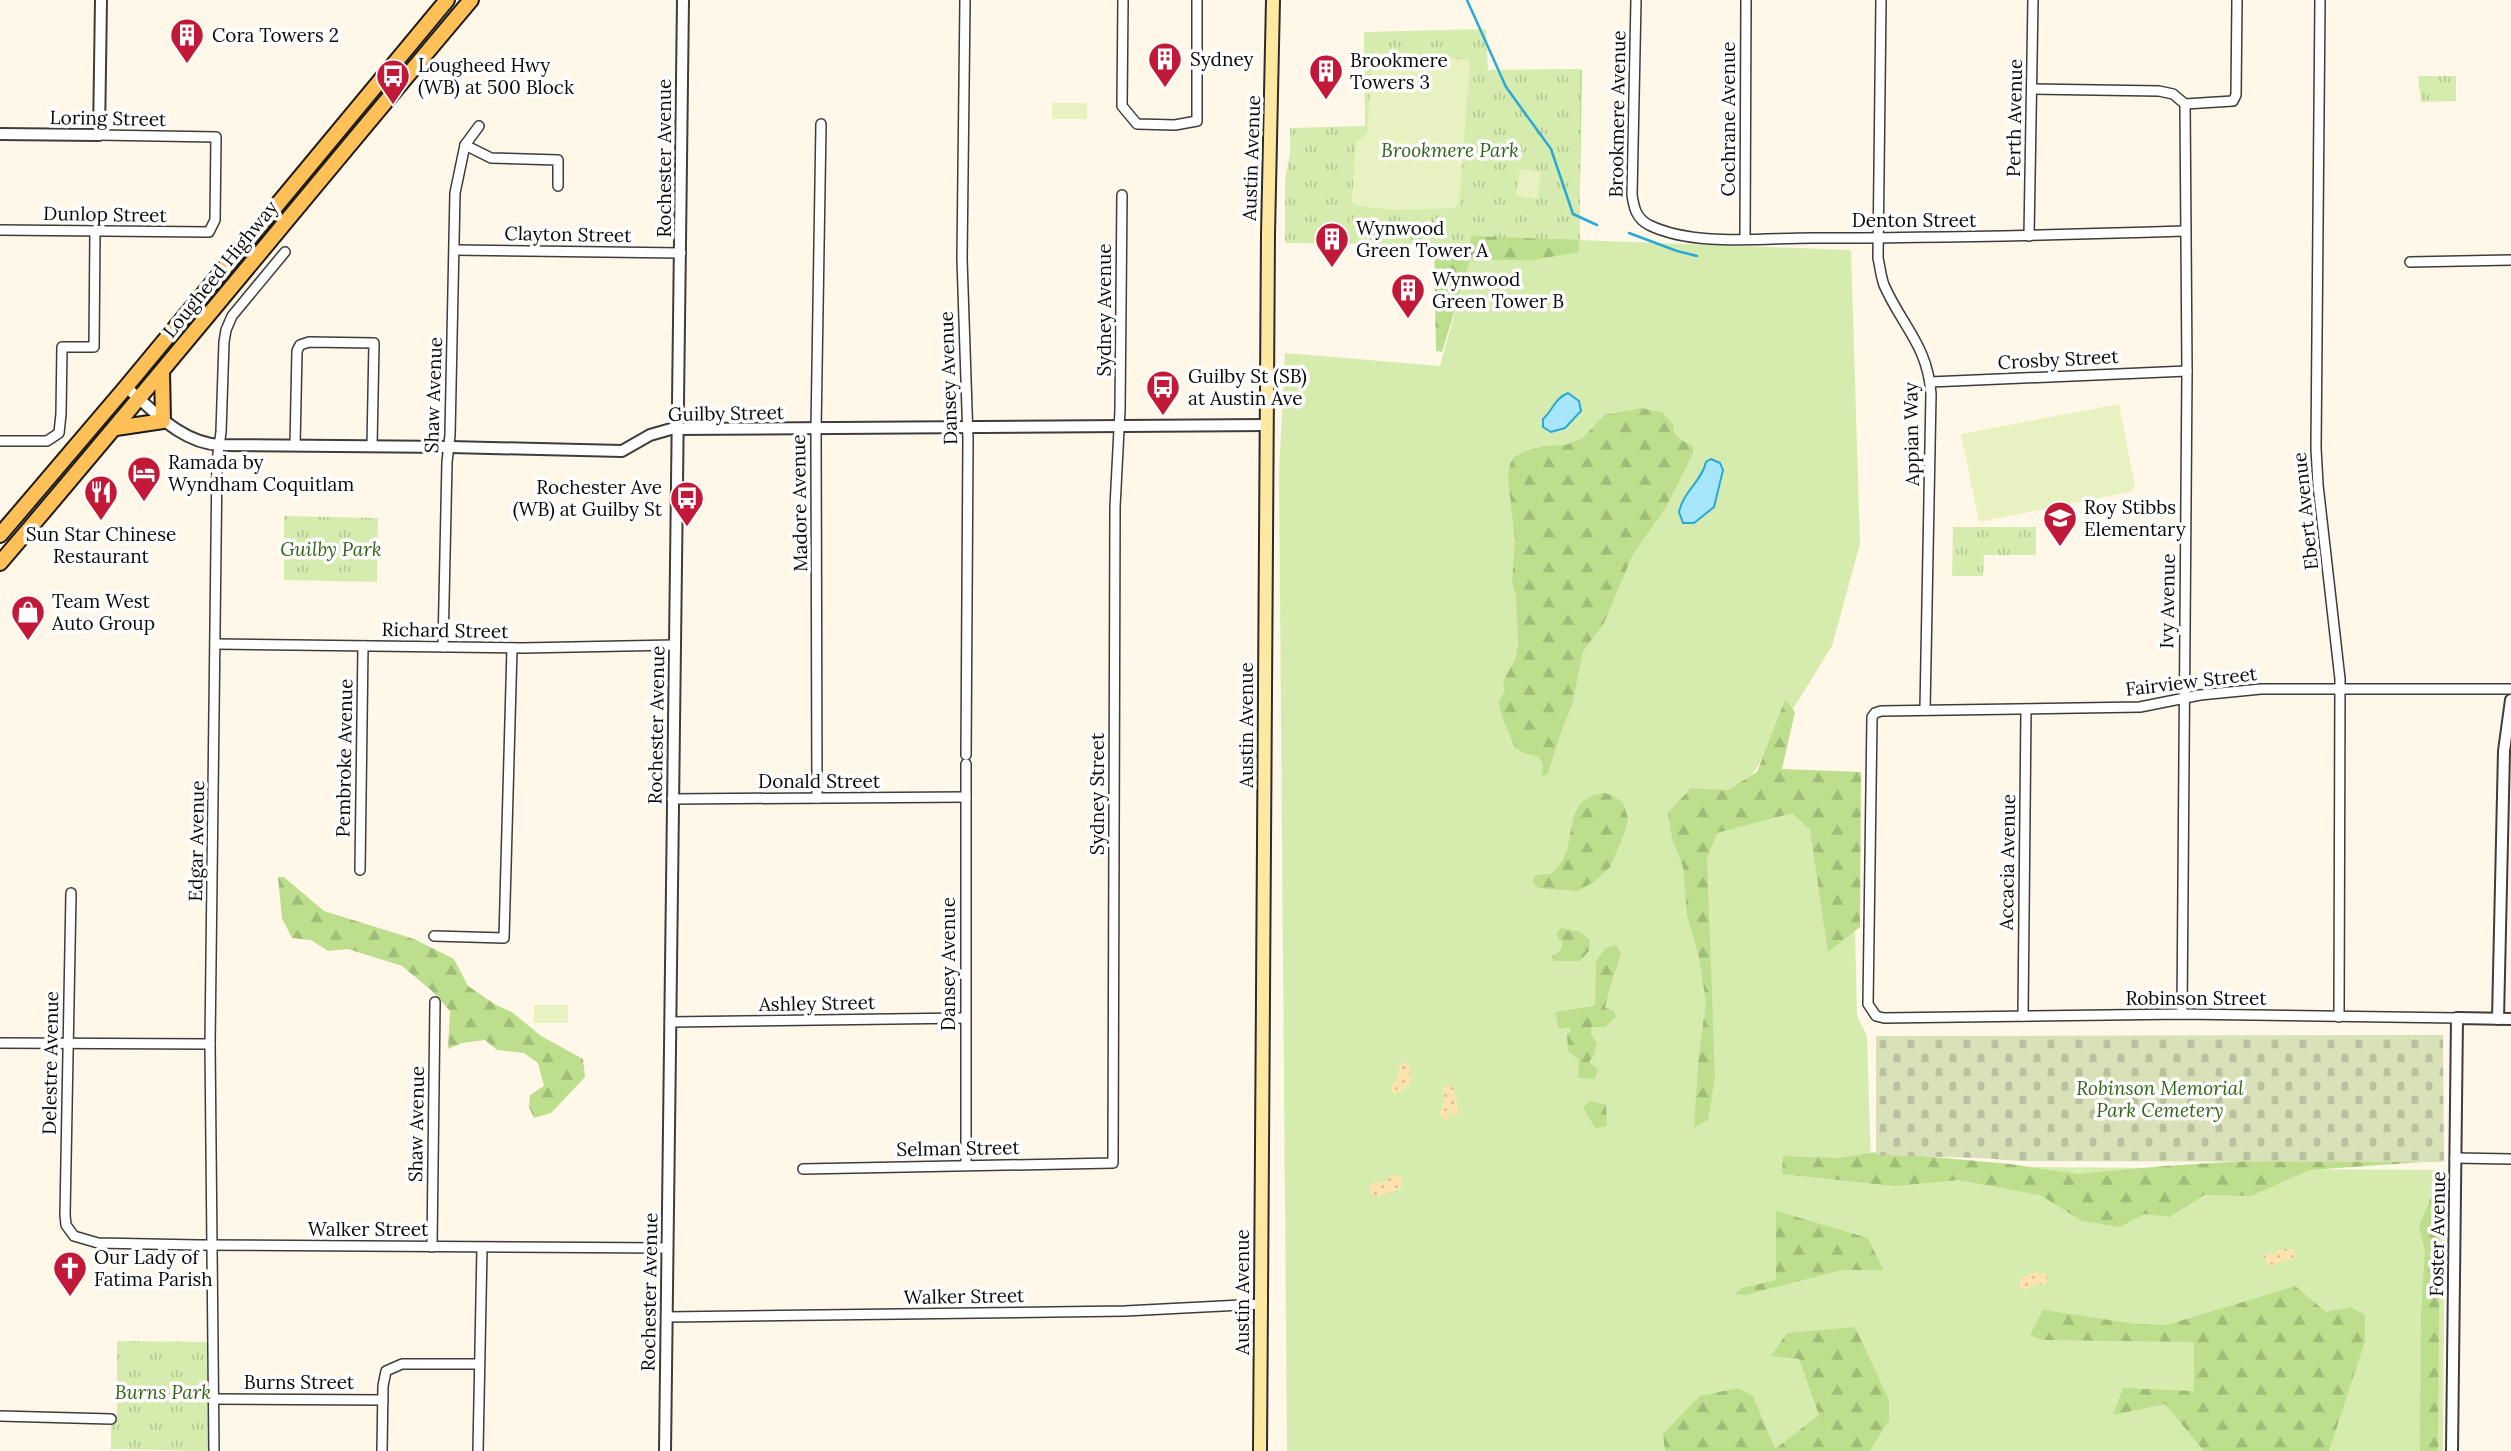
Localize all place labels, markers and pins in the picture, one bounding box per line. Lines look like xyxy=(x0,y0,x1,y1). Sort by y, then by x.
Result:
building icon: Cora Towers 2 xyxy=(168,16,206,65)
place label: Cora Towers 2 xyxy=(212,23,339,47)
building icon: Sydney xyxy=(1146,40,1184,89)
place label: Sydney xyxy=(1190,47,1254,71)
place label: Brookmere Towers 3 xyxy=(1350,48,1448,94)
building icon: Brookmere Towers 3 xyxy=(1307,52,1345,101)
place label: Lougheed Hwy (WB) at 500 Block xyxy=(418,53,575,100)
bus stop icon: Lougheed Hwy (WB) at 500 Block xyxy=(374,57,412,106)
place label: Wynwood Green Tower A xyxy=(1356,216,1489,262)
building icon: Wynwood Green Tower A xyxy=(1313,220,1351,269)
place label: Wynwood Green Tower B xyxy=(1432,267,1564,313)
building icon: Wynwood Green Tower B xyxy=(1389,271,1427,320)
place label: Guilby St (SB) at Austin Ave xyxy=(1188,364,1307,410)
bus stop icon: Guilby St (SB) at Austin Ave xyxy=(1144,368,1182,417)
place label: Ramada by Wyndham Coquitlam xyxy=(168,450,354,496)
hotel icon: Ramada by Wyndham Coquitlam xyxy=(125,454,163,503)
restaurant icon: Sun Star Chinese Restaurant xyxy=(82,473,120,522)
place label: Rochester Ave (WB) at Guilby St xyxy=(513,475,663,522)
bus stop icon: Rochester Ave (WB) at Guilby St xyxy=(668,479,706,528)
place label: Roy Stibbs Elementary xyxy=(2084,495,2186,541)
school or university icon: Roy Stibbs Elementary xyxy=(2041,499,2079,548)
place label: Sun Star Chinese Restaurant xyxy=(26,522,176,568)
place label: Team West Auto Group xyxy=(51,589,155,635)
shop icon: Team West Auto Group xyxy=(9,593,47,642)
place label: Our Lady of Fatima Parish xyxy=(94,1245,213,1291)
church icon: Our Lady of Fatima Parish xyxy=(51,1249,89,1298)

